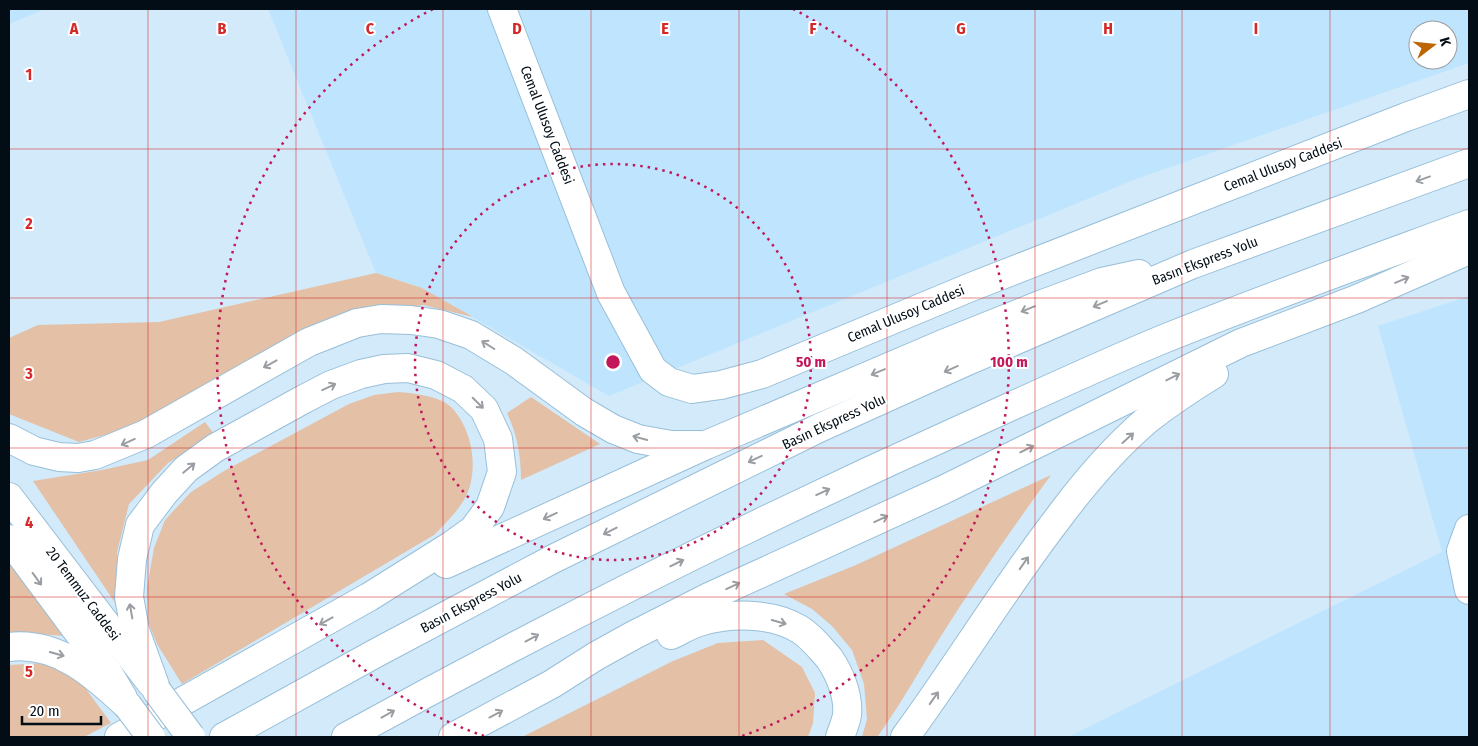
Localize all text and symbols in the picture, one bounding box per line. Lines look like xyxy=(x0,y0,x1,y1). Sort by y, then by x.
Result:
text: A xyxy=(69,19,79,38)
text: B xyxy=(218,19,227,38)
text: C xyxy=(366,19,375,38)
text: D xyxy=(512,19,522,38)
text: E xyxy=(661,19,669,38)
text: F xyxy=(809,19,817,38)
text: G xyxy=(956,19,966,38)
text: H xyxy=(1103,19,1113,38)
text: I xyxy=(1254,19,1258,38)
north arrow xyxy=(1408,20,1458,70)
text: K xyxy=(1436,35,1455,49)
street label: Cemal Ulusoy Caddesi xyxy=(517,63,577,187)
text: 1 xyxy=(26,65,32,84)
street label: Cemal Ulusoy Caddesi xyxy=(1221,135,1345,195)
one-way arrow xyxy=(1416,175,1432,184)
text: 2 xyxy=(24,214,33,233)
street label: Basın Ekspress Yolu xyxy=(1150,233,1260,289)
one-way arrow xyxy=(1394,275,1409,285)
street label: Cemal Ulusoy Caddesi xyxy=(845,282,967,346)
one-way arrow xyxy=(1093,300,1108,310)
one-way arrow xyxy=(1021,305,1036,315)
one-way arrow xyxy=(481,340,495,350)
centre of rings xyxy=(604,353,622,371)
text: 50 m xyxy=(796,353,826,371)
text: 100 m xyxy=(990,353,1028,371)
one-way arrow xyxy=(263,360,278,369)
text: 3 xyxy=(24,364,33,383)
one-way arrow xyxy=(944,364,959,374)
one-way arrow xyxy=(871,368,886,378)
one-way arrow xyxy=(1166,372,1181,382)
one-way arrow xyxy=(321,382,336,391)
street label: Basın Ekspress Yolu xyxy=(780,391,888,453)
one-way arrow xyxy=(472,397,484,410)
one-way arrow xyxy=(1121,432,1134,444)
one-way arrow xyxy=(633,433,649,443)
one-way arrow xyxy=(121,438,136,448)
one-way arrow xyxy=(1020,443,1035,453)
one-way arrow xyxy=(748,454,763,464)
one-way arrow xyxy=(182,462,195,473)
one-way arrow xyxy=(815,487,830,496)
one-way arrow xyxy=(543,512,558,522)
text: 4 xyxy=(25,513,33,532)
one-way arrow xyxy=(873,513,888,523)
one-way arrow xyxy=(602,526,617,536)
street label: 20 Temmuz Caddesi xyxy=(42,544,124,644)
one-way arrow xyxy=(1019,556,1029,570)
one-way arrow xyxy=(669,558,684,568)
street label: Basın Ekspress Yolu xyxy=(418,569,524,637)
one-way arrow xyxy=(32,572,42,586)
one-way arrow xyxy=(725,581,740,591)
one-way arrow xyxy=(126,603,136,619)
one-way arrow xyxy=(320,617,334,627)
one-way arrow xyxy=(771,617,787,627)
one-way arrow xyxy=(524,632,539,642)
one-way arrow xyxy=(48,649,64,659)
text: 5 xyxy=(25,662,33,681)
one-way arrow xyxy=(929,691,939,705)
scale bar xyxy=(22,694,101,726)
text: 20 m xyxy=(30,702,60,720)
one-way arrow xyxy=(381,708,395,718)
one-way arrow xyxy=(488,709,503,719)

